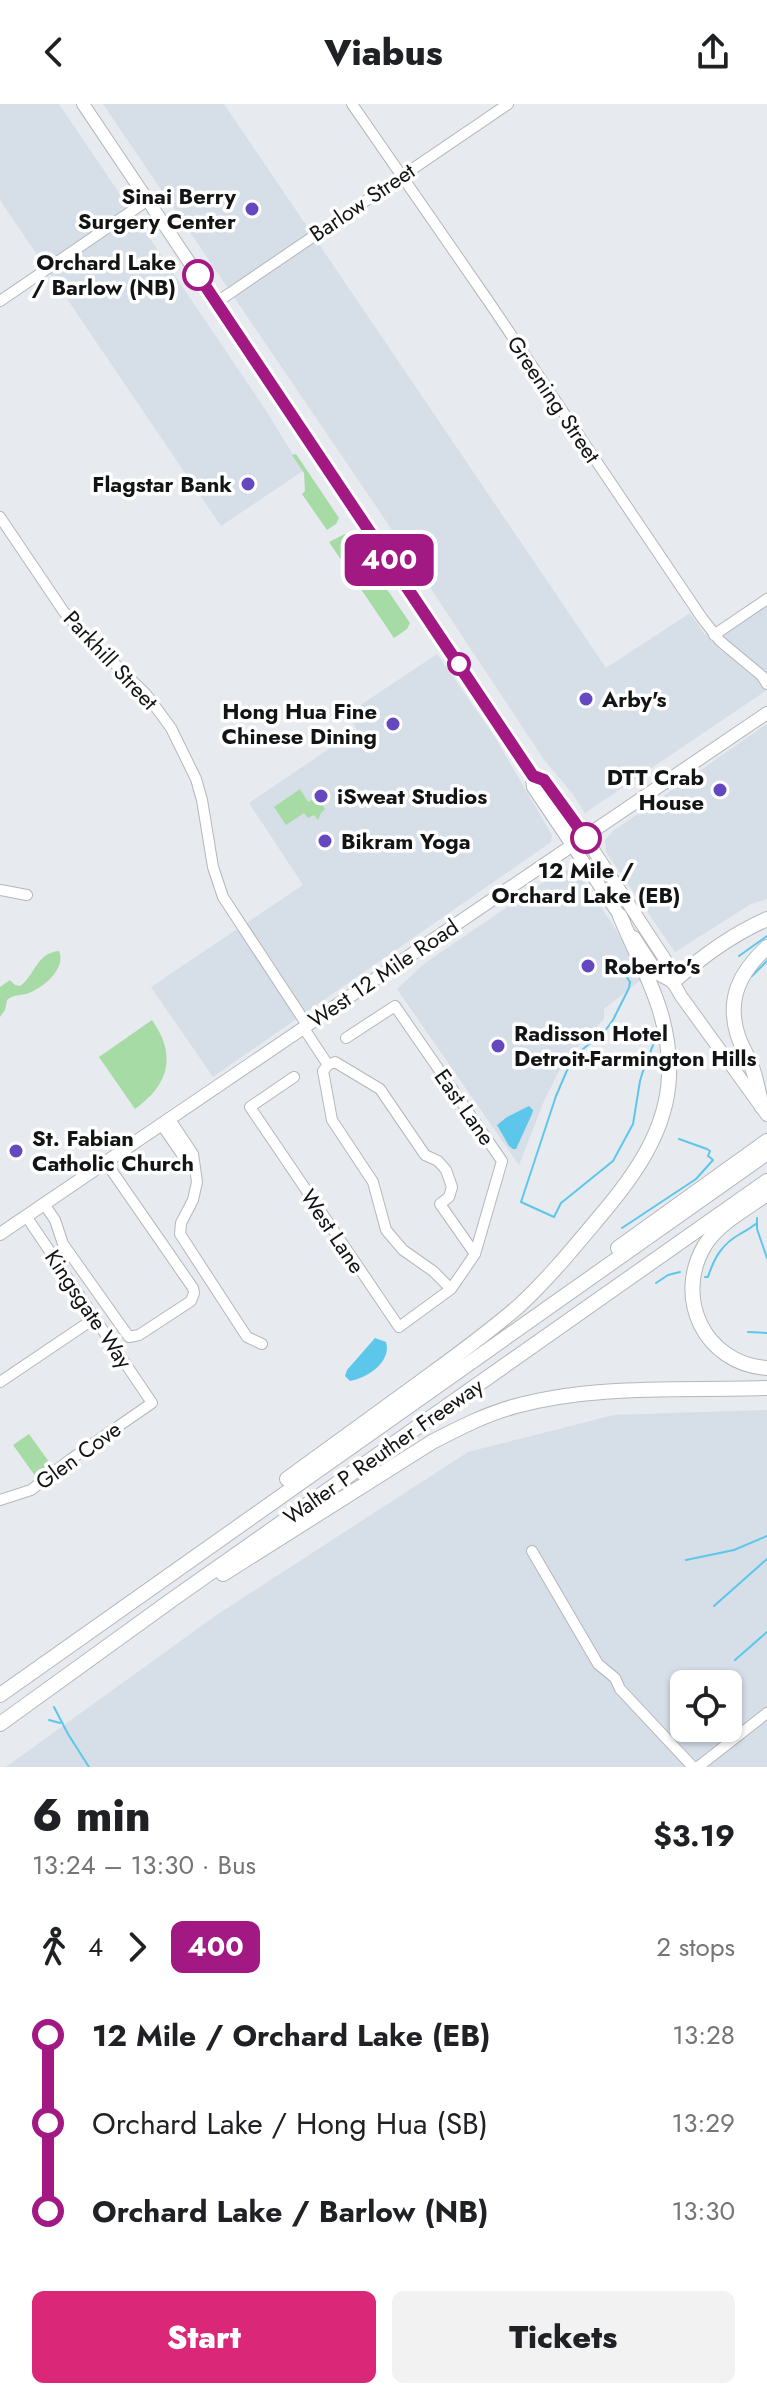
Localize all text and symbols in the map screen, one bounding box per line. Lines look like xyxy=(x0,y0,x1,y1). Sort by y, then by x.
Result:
text: Viabus xyxy=(324,26,443,78)
icon: back xyxy=(32,30,76,74)
icon: share xyxy=(691,30,735,74)
street label: Barlow Street xyxy=(303,154,422,249)
place label: Sinai Berry Surgery Center xyxy=(78,180,237,237)
marker: Sinai Berry Surgery Center xyxy=(243,200,261,218)
place label: Orchard Lake / Barlow (NB) xyxy=(32,246,176,303)
marker: Orchard Lake / Barlow (NB) xyxy=(183,260,213,290)
street label: Greening Street xyxy=(500,329,609,470)
place label: Flagstar Bank xyxy=(92,468,232,500)
marker: Flagstar Bank xyxy=(239,475,257,493)
line badge: 400 xyxy=(343,534,435,586)
text: 400 xyxy=(361,539,417,580)
street label: Parkhill Street xyxy=(56,603,166,717)
unlabelled marker xyxy=(448,653,470,675)
place label: Arby's xyxy=(601,683,667,715)
marker: Arby's xyxy=(577,690,595,708)
place label: Hong Hua Fine Chinese Dining xyxy=(222,695,377,752)
marker: Hong Hua Fine Chinese Dining xyxy=(384,715,402,733)
place label: DTT Crab House xyxy=(607,761,704,818)
place label: iSweat Studios xyxy=(337,780,487,812)
marker: DTT Crab House xyxy=(711,781,729,799)
marker: iSweat Studios xyxy=(312,787,330,805)
marker: 12 Mile / Orchard Lake (EB) xyxy=(571,823,601,853)
place label: Bikram Yoga xyxy=(341,825,471,857)
marker: Bikram Yoga xyxy=(316,832,334,850)
place label: 12 Mile / Orchard Lake (EB) xyxy=(491,854,681,911)
street label: West 12 Mile Road xyxy=(301,911,465,1035)
place label: Roberto's xyxy=(604,950,700,982)
marker: Roberto's xyxy=(579,957,597,975)
place label: Radisson Hotel Detroit-Farmington Hills xyxy=(514,1017,756,1074)
marker: Radisson Hotel Detroit-Farmington Hills xyxy=(489,1037,507,1055)
street label: East Lane xyxy=(427,1062,503,1152)
place label: St. Fabian Catholic Church xyxy=(32,1122,194,1179)
marker: St. Fabian Catholic Church xyxy=(7,1142,25,1160)
street label: West Lane xyxy=(293,1182,373,1280)
street label: Kingsgate Way xyxy=(37,1243,141,1375)
street label: Walter P Reuther Freeway xyxy=(277,1370,490,1532)
street label: Glen Cove xyxy=(29,1413,127,1497)
map controls xyxy=(670,1670,742,1742)
button: locate xyxy=(670,1670,742,1742)
text: 6 min xyxy=(32,1784,151,1848)
text: $3.19 xyxy=(653,1814,735,1857)
text: 13:24 – 13:30 · Bus xyxy=(32,1846,256,1884)
icon: walk xyxy=(32,1925,76,1969)
icon: forward xyxy=(115,1925,159,1969)
text: 400 xyxy=(187,1926,244,1967)
text: 4 xyxy=(88,1928,103,1966)
text: 2 stops xyxy=(656,1928,735,1966)
text: 12 Mile / Orchard Lake (EB) xyxy=(92,2014,490,2057)
text: 13:28 xyxy=(672,2016,735,2054)
text: Orchard Lake / Hong Hua (SB) xyxy=(92,2102,488,2145)
text: 13:29 xyxy=(672,2104,735,2142)
text: Orchard Lake / Barlow (NB) xyxy=(92,2190,489,2233)
text: 13:30 xyxy=(672,2192,735,2230)
button: Start xyxy=(32,2291,376,2383)
button: Tickets xyxy=(392,2291,735,2383)

